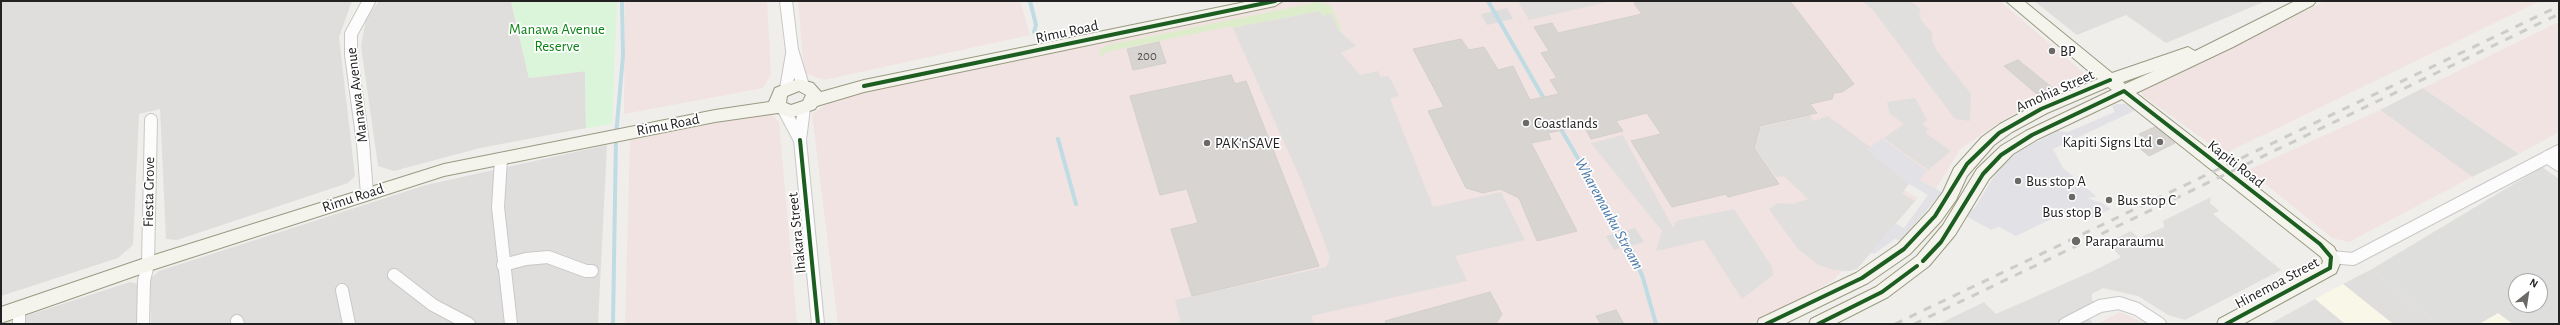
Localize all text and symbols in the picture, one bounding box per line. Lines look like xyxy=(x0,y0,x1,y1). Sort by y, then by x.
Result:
street label: Rimu Road xyxy=(1034,17,1100,47)
park label: Manawa Avenue Reserve xyxy=(509,20,605,55)
place label: BP xyxy=(2060,42,2076,60)
street label: Manawa Avenue xyxy=(342,46,372,144)
marker: BP xyxy=(2047,46,2057,56)
house number: 200 xyxy=(1137,48,1157,64)
street label: Amohia Street xyxy=(2013,66,2097,116)
street label: Rimu Road xyxy=(635,110,701,140)
place label: Coastlands xyxy=(1534,114,1598,132)
marker: Coastlands xyxy=(1521,118,1531,128)
place label: Kapiti Signs Ltd xyxy=(2063,133,2152,151)
place label: PAK'nSAVE xyxy=(1215,134,1280,152)
street label: Kapiti Road xyxy=(2204,136,2268,192)
marker: Kapiti Signs Ltd xyxy=(2155,137,2165,147)
marker: PAK'nSAVE xyxy=(1202,138,1212,148)
water label: Wharemauku Stream xyxy=(1570,155,1648,273)
street label: Fiesta Grove xyxy=(139,157,159,227)
place label: Bus stop A xyxy=(2026,172,2086,190)
marker: Bus stop A xyxy=(2013,176,2023,186)
street label: Rimu Road xyxy=(320,180,386,216)
place label: Bus stop C xyxy=(2117,191,2176,209)
street label: Ihakara Street xyxy=(784,192,810,274)
marker: Bus stop B xyxy=(2067,192,2077,202)
marker: Bus stop C xyxy=(2104,195,2114,205)
place label: Bus stop B xyxy=(2042,203,2102,221)
place label: Paraparaumu xyxy=(2085,232,2164,250)
marker: Paraparaumu xyxy=(2070,235,2082,247)
street label: Hinemoa Street xyxy=(2232,253,2322,313)
north arrow xyxy=(2508,273,2548,313)
text: N xyxy=(2528,276,2540,290)

